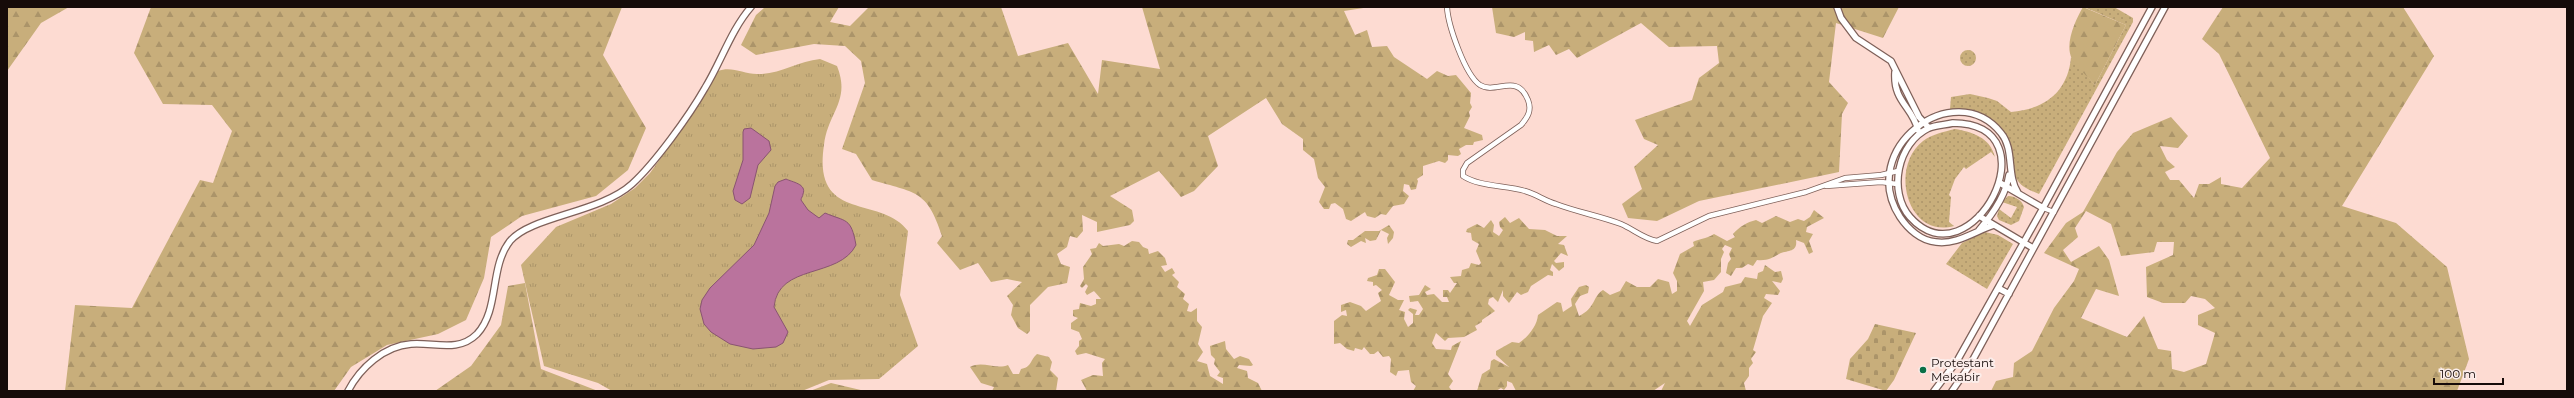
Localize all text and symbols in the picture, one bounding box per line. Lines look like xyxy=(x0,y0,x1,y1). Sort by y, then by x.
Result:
place label: Protestant Mekabir xyxy=(1931,355,1994,384)
scale bar xyxy=(2434,360,2503,386)
marker: Protestant Mekabir xyxy=(1918,365,1928,375)
text: 100 m xyxy=(2440,366,2476,381)

